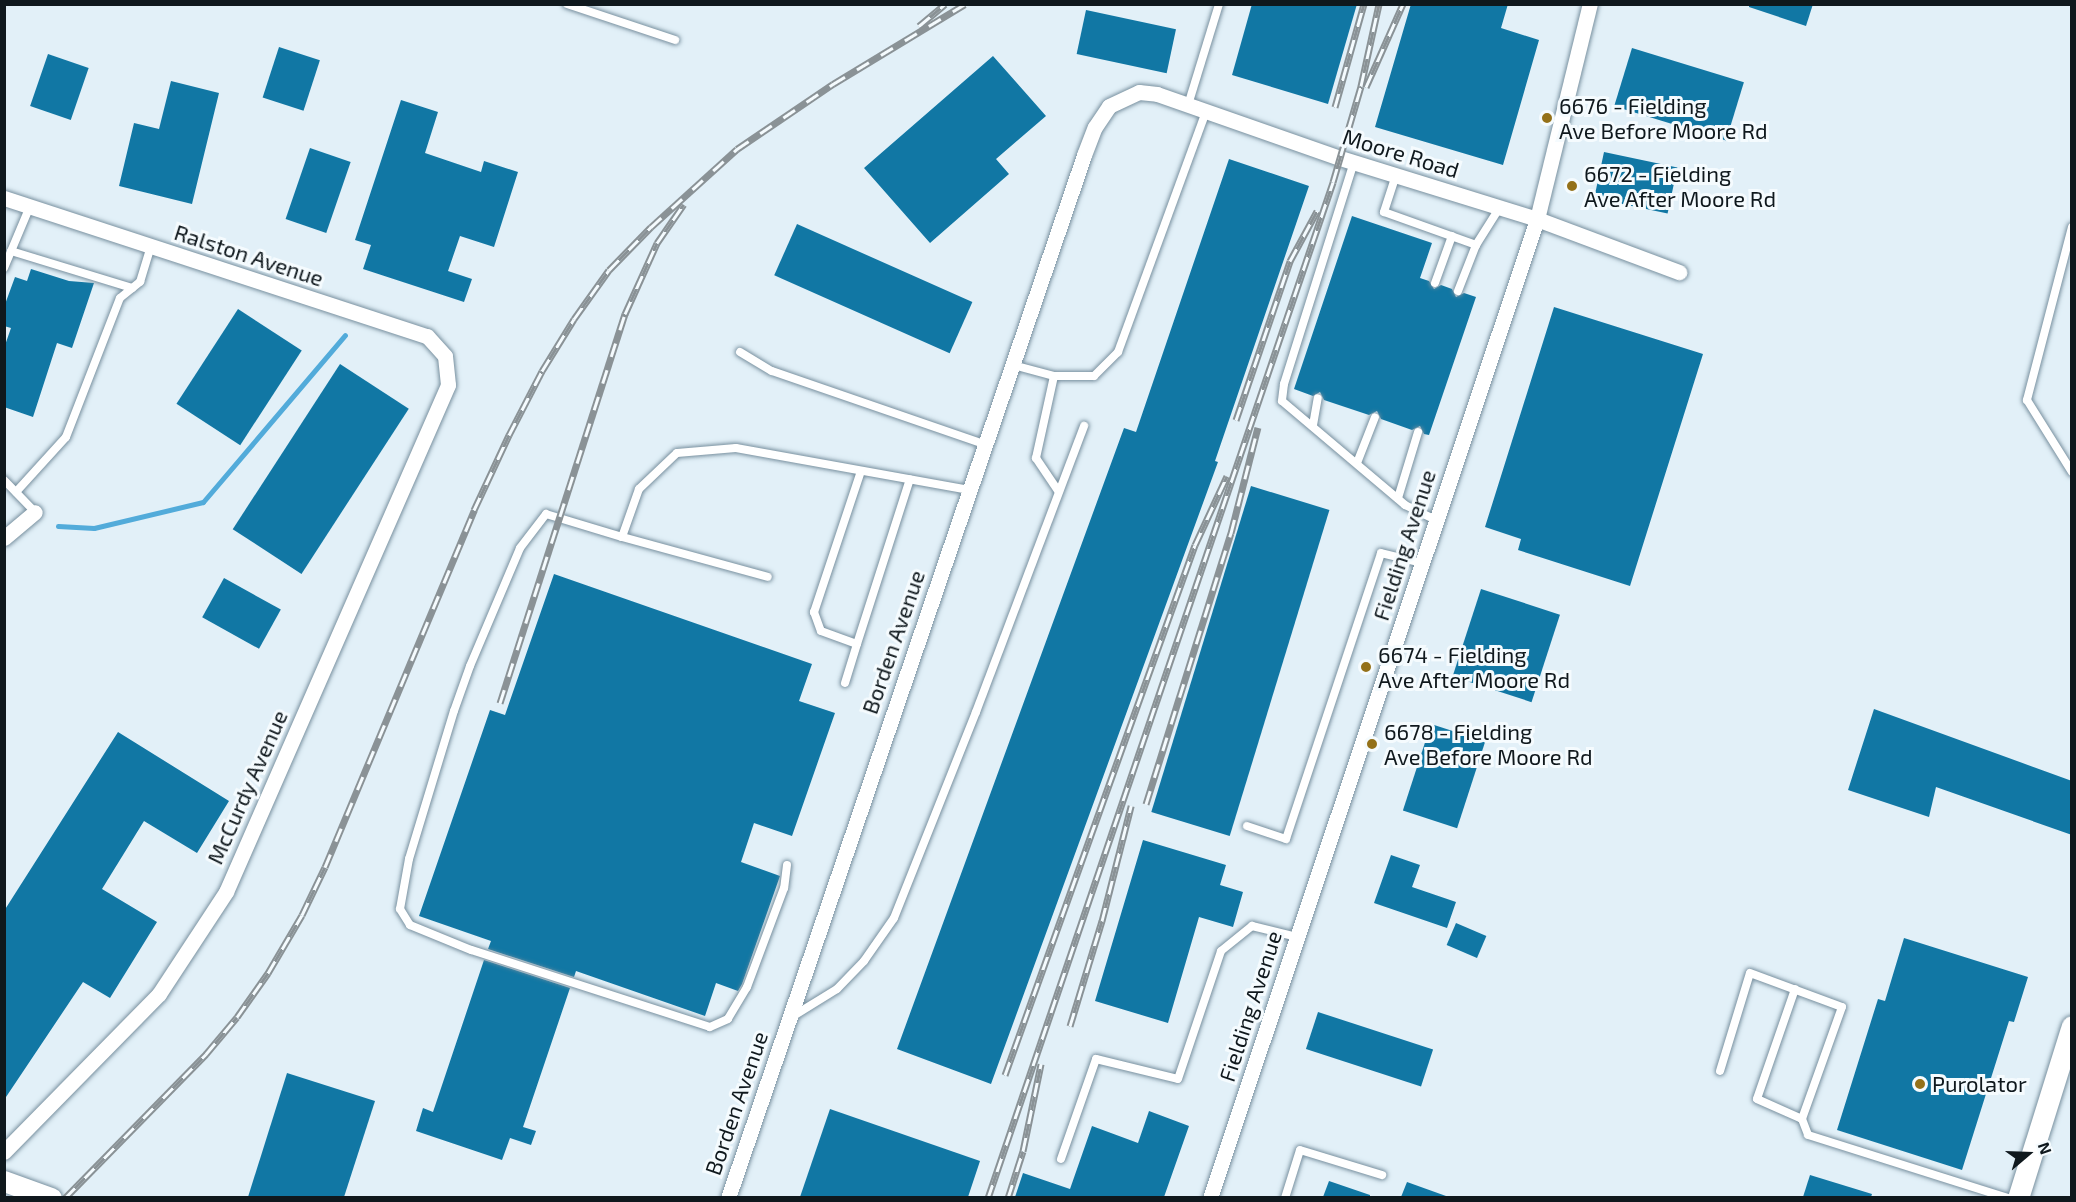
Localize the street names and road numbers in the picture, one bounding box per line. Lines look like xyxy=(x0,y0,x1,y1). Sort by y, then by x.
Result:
street label: Moore Road xyxy=(1340,123,1462,183)
street label: Ralston Avenue xyxy=(171,218,327,292)
street label: Fielding Avenue xyxy=(1367,466,1441,624)
street label: Borden Avenue xyxy=(856,567,930,717)
street label: McCurdy Avenue xyxy=(201,706,293,868)
street label: Fielding Avenue xyxy=(1213,927,1287,1085)
street label: Borden Avenue xyxy=(699,1028,773,1178)

